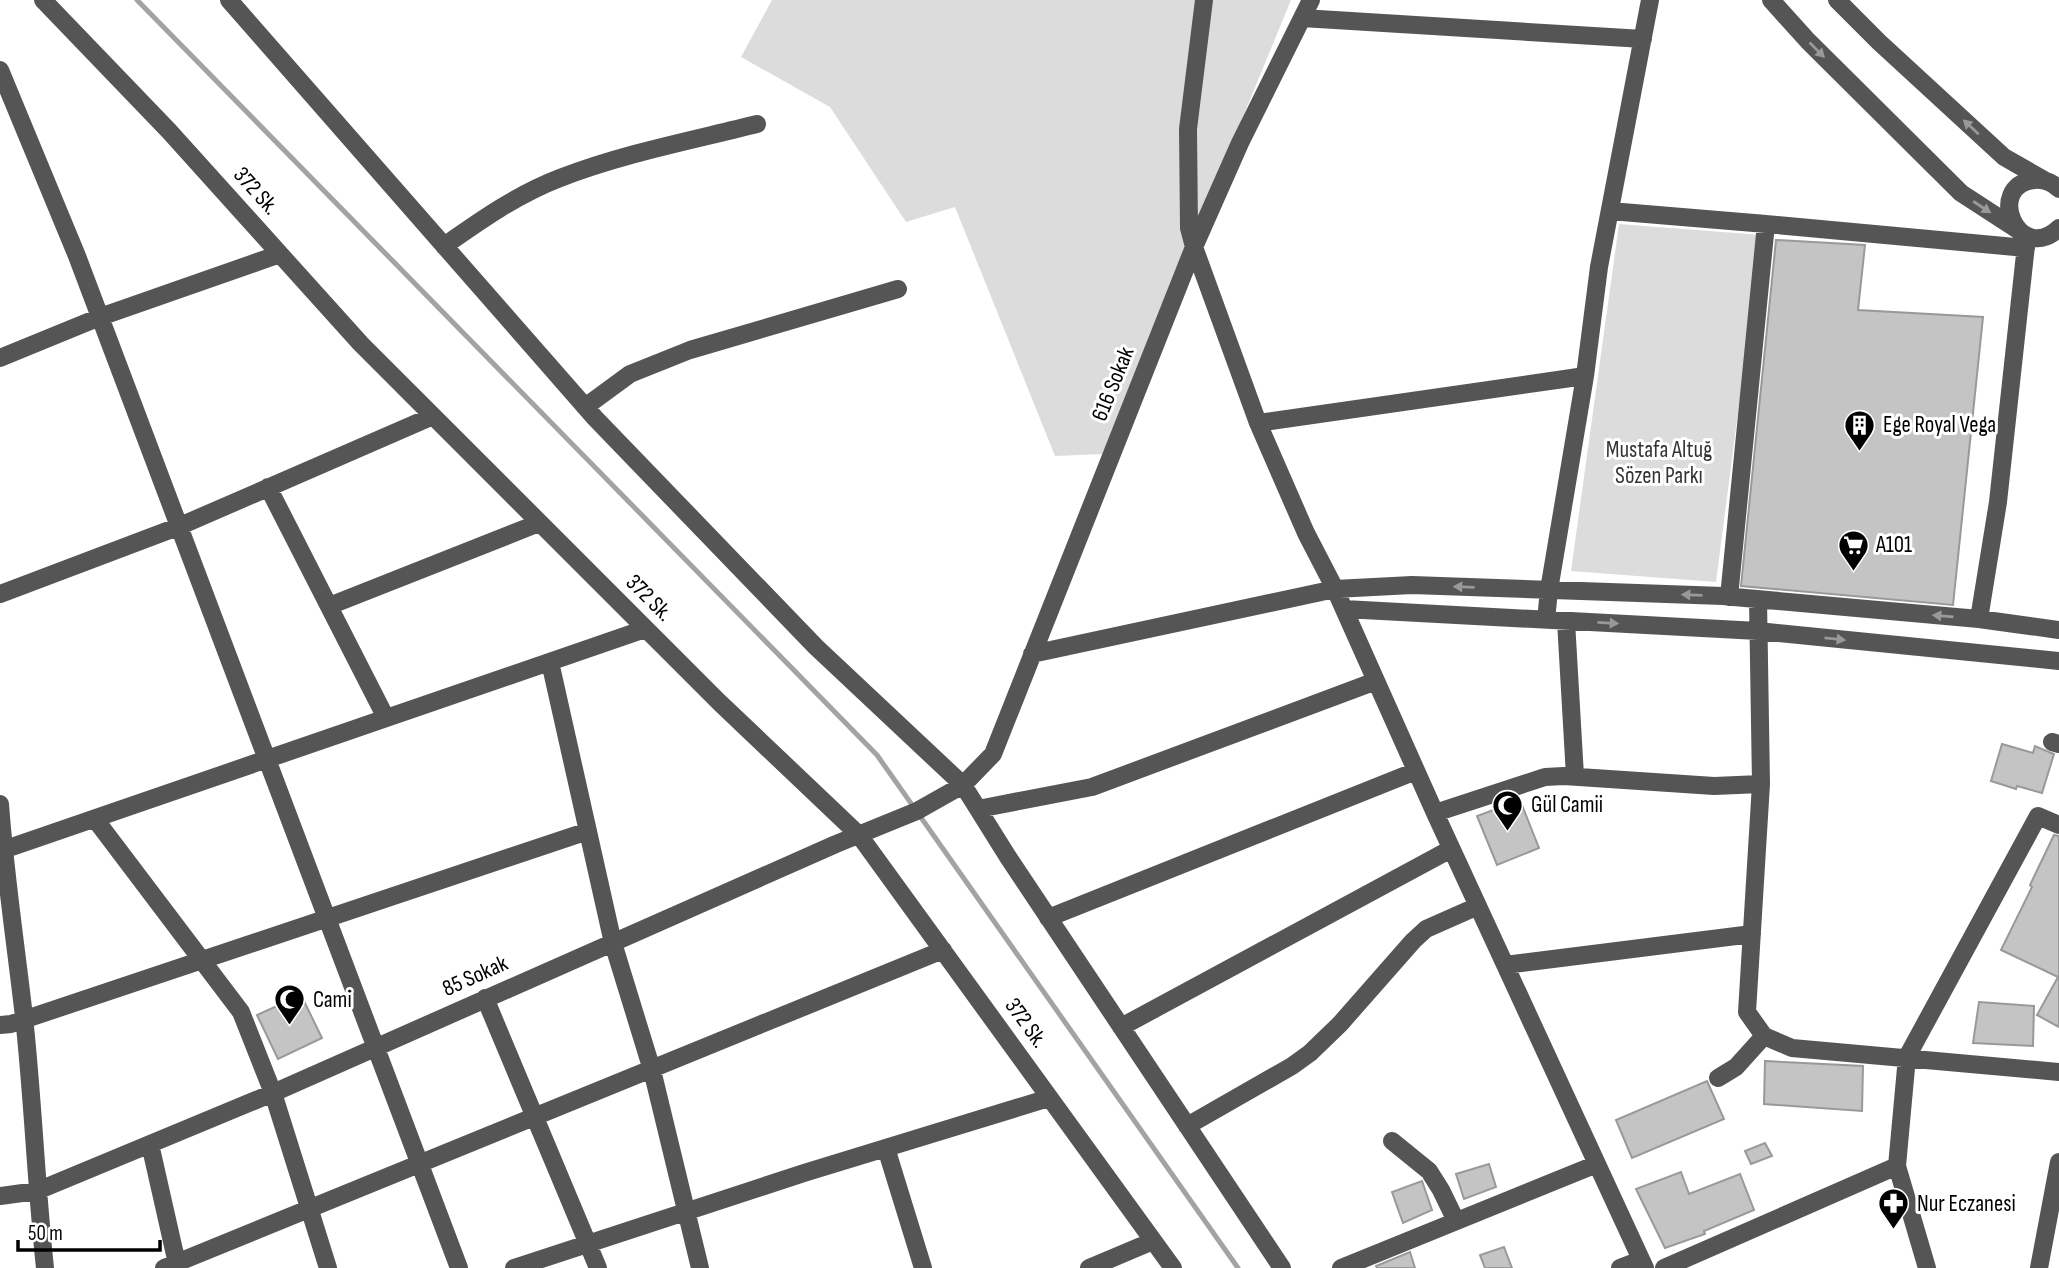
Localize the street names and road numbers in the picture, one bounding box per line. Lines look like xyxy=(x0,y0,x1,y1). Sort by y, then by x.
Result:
street label: 372 Sk. xyxy=(227,161,285,221)
street label: 616 Sokak xyxy=(1085,343,1141,425)
street label: 372 Sk. xyxy=(620,569,678,627)
street label: 85 Sokak xyxy=(438,949,512,1003)
street label: 372 Sk. xyxy=(999,993,1053,1053)

